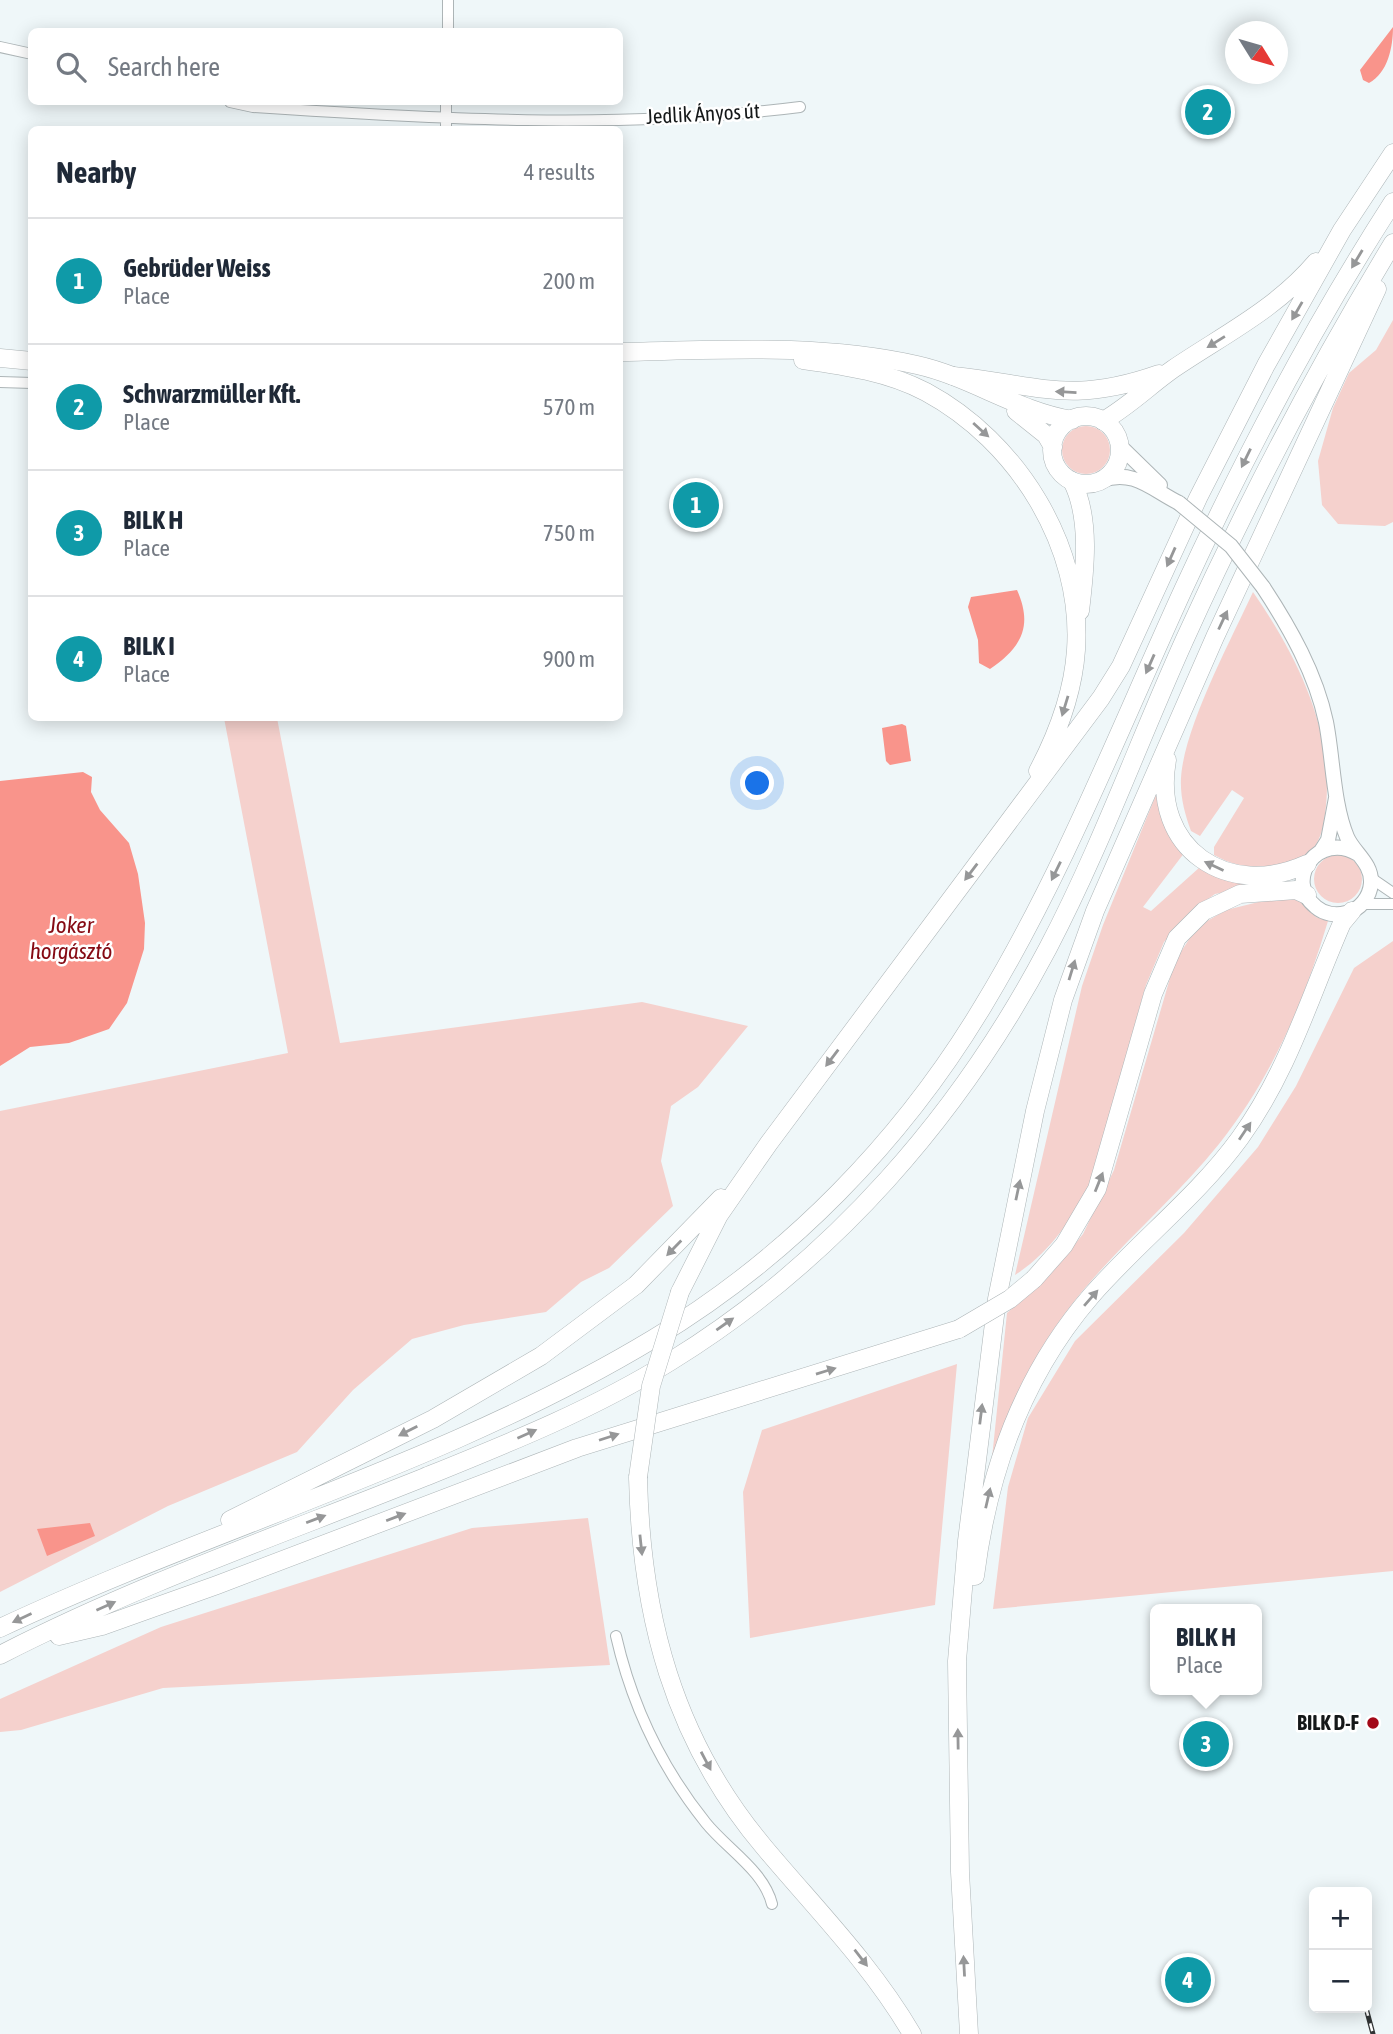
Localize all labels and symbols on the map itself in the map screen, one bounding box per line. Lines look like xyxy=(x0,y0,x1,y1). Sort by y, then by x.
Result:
north arrow xyxy=(1225,21,1288,84)
pin: 2 xyxy=(1185,86,1231,138)
street label: Jedlik Ányos út xyxy=(645,98,760,128)
one-way arrow xyxy=(1350,250,1363,269)
one-way arrow xyxy=(1291,301,1303,321)
one-way arrow xyxy=(1207,336,1226,349)
one-way arrow xyxy=(1054,387,1076,398)
one-way arrow xyxy=(972,422,990,438)
one-way arrow xyxy=(1240,448,1252,468)
pin: 1 xyxy=(673,479,719,531)
one-way arrow xyxy=(1165,547,1177,567)
one-way arrow xyxy=(1218,609,1229,630)
one-way arrow xyxy=(1145,654,1156,675)
one-way arrow xyxy=(1060,696,1070,717)
your location xyxy=(740,766,774,800)
one-way arrow xyxy=(1204,860,1224,872)
one-way arrow xyxy=(1050,861,1062,881)
one-way arrow xyxy=(965,863,979,881)
water label: Joker horgásztó xyxy=(30,912,112,964)
one-way arrow xyxy=(1068,959,1078,980)
one-way arrow xyxy=(825,1049,840,1067)
one-way arrow xyxy=(1238,1121,1251,1141)
one-way arrow xyxy=(1094,1171,1105,1192)
one-way arrow xyxy=(1012,1179,1023,1201)
one-way arrow xyxy=(667,1239,683,1256)
one-way arrow xyxy=(1083,1289,1099,1307)
one-way arrow xyxy=(716,1317,734,1331)
one-way arrow xyxy=(816,1365,837,1375)
one-way arrow xyxy=(976,1403,987,1425)
one-way arrow xyxy=(398,1425,418,1437)
one-way arrow xyxy=(517,1429,538,1440)
one-way arrow xyxy=(598,1431,619,1442)
one-way arrow xyxy=(983,1487,994,1509)
one-way arrow xyxy=(385,1512,406,1523)
one-way arrow xyxy=(306,1514,327,1525)
one-way arrow xyxy=(635,1534,646,1556)
one-way arrow xyxy=(96,1600,116,1612)
one-way arrow xyxy=(12,1612,32,1624)
place label: BILK D-F xyxy=(1297,1710,1360,1734)
marker: BILK D-F xyxy=(1365,1715,1381,1731)
pin: 3 xyxy=(1183,1718,1229,1770)
one-way arrow xyxy=(952,1727,963,1749)
one-way arrow xyxy=(700,1751,712,1771)
one-way arrow xyxy=(854,1948,869,1966)
pin: 4 xyxy=(1165,1954,1211,2006)
one-way arrow xyxy=(959,1955,970,1977)

